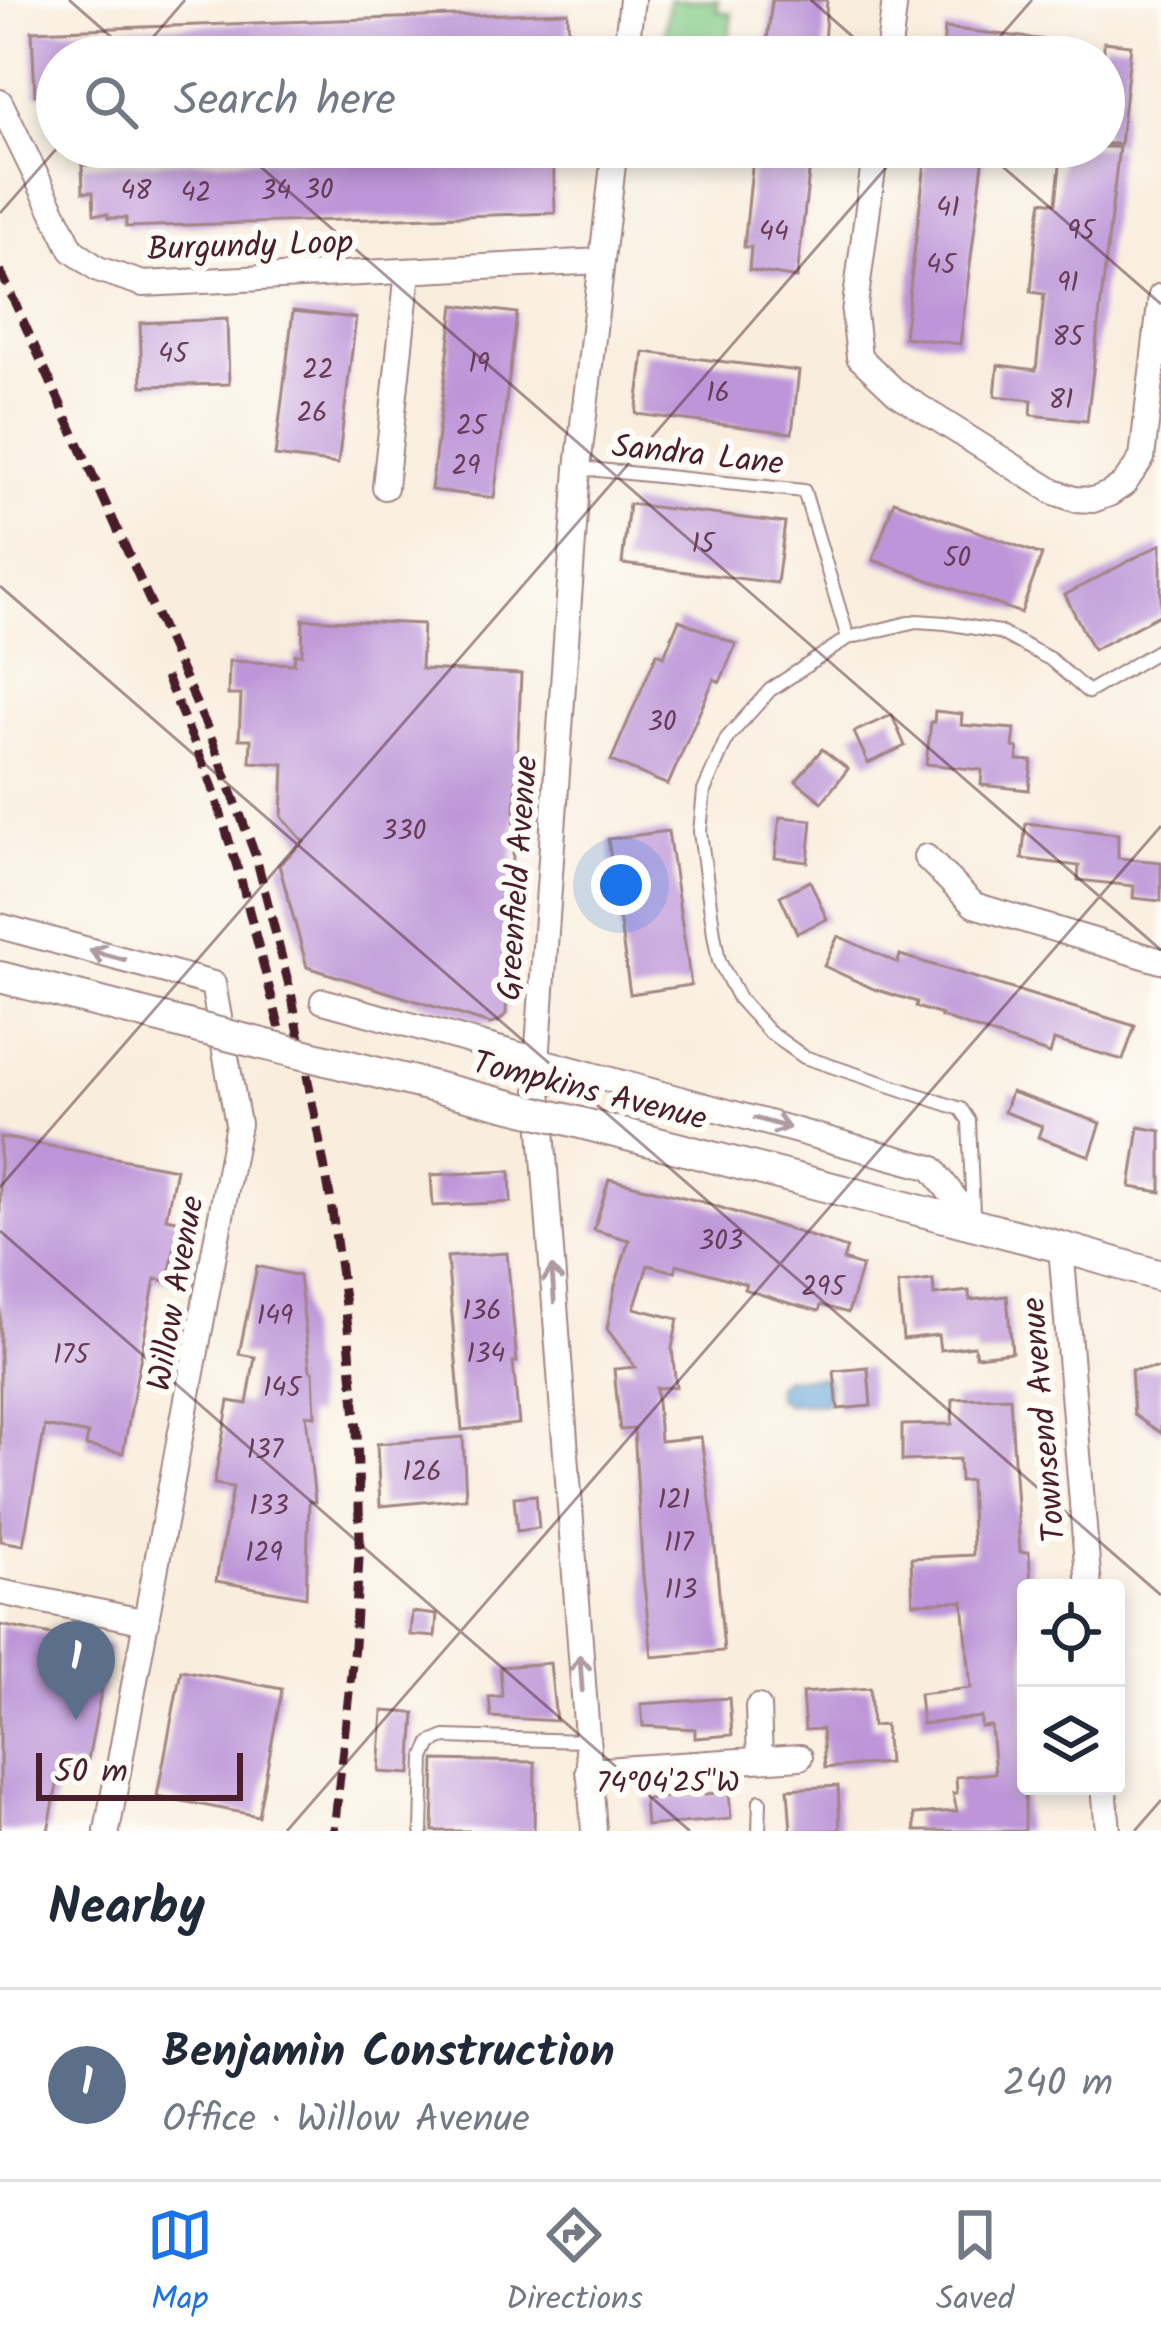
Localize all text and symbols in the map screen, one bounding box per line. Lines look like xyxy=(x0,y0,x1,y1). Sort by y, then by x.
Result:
search box xyxy=(36,36,1125,168)
text: Search here xyxy=(174,66,396,138)
icon: search xyxy=(78,69,144,135)
house number: 30 xyxy=(305,169,333,212)
house number: 48 xyxy=(120,170,152,213)
house number: 34 xyxy=(261,170,291,213)
house number: 42 xyxy=(181,172,211,215)
house number: 41 xyxy=(936,187,960,230)
house number: 95 xyxy=(1067,210,1096,253)
house number: 44 xyxy=(759,211,789,254)
street label: Burgundy Loop xyxy=(146,217,354,278)
house number: 45 xyxy=(926,244,957,287)
house number: 91 xyxy=(1057,262,1079,305)
house number: 85 xyxy=(1053,316,1085,359)
house number: 45 xyxy=(158,333,189,376)
house number: 19 xyxy=(468,343,490,386)
house number: 22 xyxy=(302,349,334,392)
house number: 16 xyxy=(706,372,730,415)
house number: 81 xyxy=(1049,379,1073,422)
house number: 26 xyxy=(297,392,327,435)
house number: 25 xyxy=(456,405,488,448)
street label: Sandra Lane xyxy=(609,421,786,492)
house number: 29 xyxy=(452,445,480,488)
house number: 15 xyxy=(692,523,716,566)
house number: 50 xyxy=(943,537,971,580)
house number: 30 xyxy=(648,701,676,744)
street label: Greenfield Avenue xyxy=(484,754,555,1003)
house number: 330 xyxy=(382,810,426,853)
your location xyxy=(591,855,651,915)
one-way arrow xyxy=(88,943,126,965)
street label: Tompkins Avenue xyxy=(466,1038,712,1147)
one-way arrow xyxy=(752,1113,790,1135)
street label: Willow Avenue xyxy=(134,1192,221,1395)
house number: 303 xyxy=(699,1220,743,1263)
one-way arrow xyxy=(541,1265,564,1304)
house number: 295 xyxy=(801,1266,846,1309)
house number: 136 xyxy=(463,1290,501,1333)
house number: 149 xyxy=(257,1295,293,1338)
street label: Townsend Avenue xyxy=(1008,1295,1083,1544)
house number: 134 xyxy=(467,1333,505,1376)
house number: 175 xyxy=(53,1334,90,1377)
house number: 145 xyxy=(263,1367,302,1410)
house number: 137 xyxy=(247,1429,285,1472)
house number: 126 xyxy=(402,1451,442,1494)
house number: 121 xyxy=(658,1479,690,1522)
house number: 133 xyxy=(249,1485,289,1528)
house number: 117 xyxy=(664,1522,695,1565)
house number: 129 xyxy=(245,1532,283,1575)
house number: 113 xyxy=(665,1569,697,1612)
map controls xyxy=(1017,1579,1125,1795)
button: locate xyxy=(1017,1579,1125,1687)
pin: 1 xyxy=(37,1621,115,1720)
one-way arrow xyxy=(569,1654,592,1693)
button: layers xyxy=(1017,1687,1125,1795)
scale bar xyxy=(36,1747,243,1800)
text: 50 m xyxy=(54,1747,128,1800)
text: 74°04'25"W xyxy=(596,1760,740,1808)
text: Nearby xyxy=(48,1869,205,1950)
text: Benjamin Construction xyxy=(162,2018,615,2090)
text: 1 xyxy=(81,2054,93,2116)
text: 240 m xyxy=(1003,2054,1113,2116)
text: Office · Willow Avenue xyxy=(162,2090,530,2152)
tab: Map xyxy=(147,2202,213,2327)
tab: Directions xyxy=(506,2202,643,2327)
tab: Saved xyxy=(936,2202,1014,2327)

